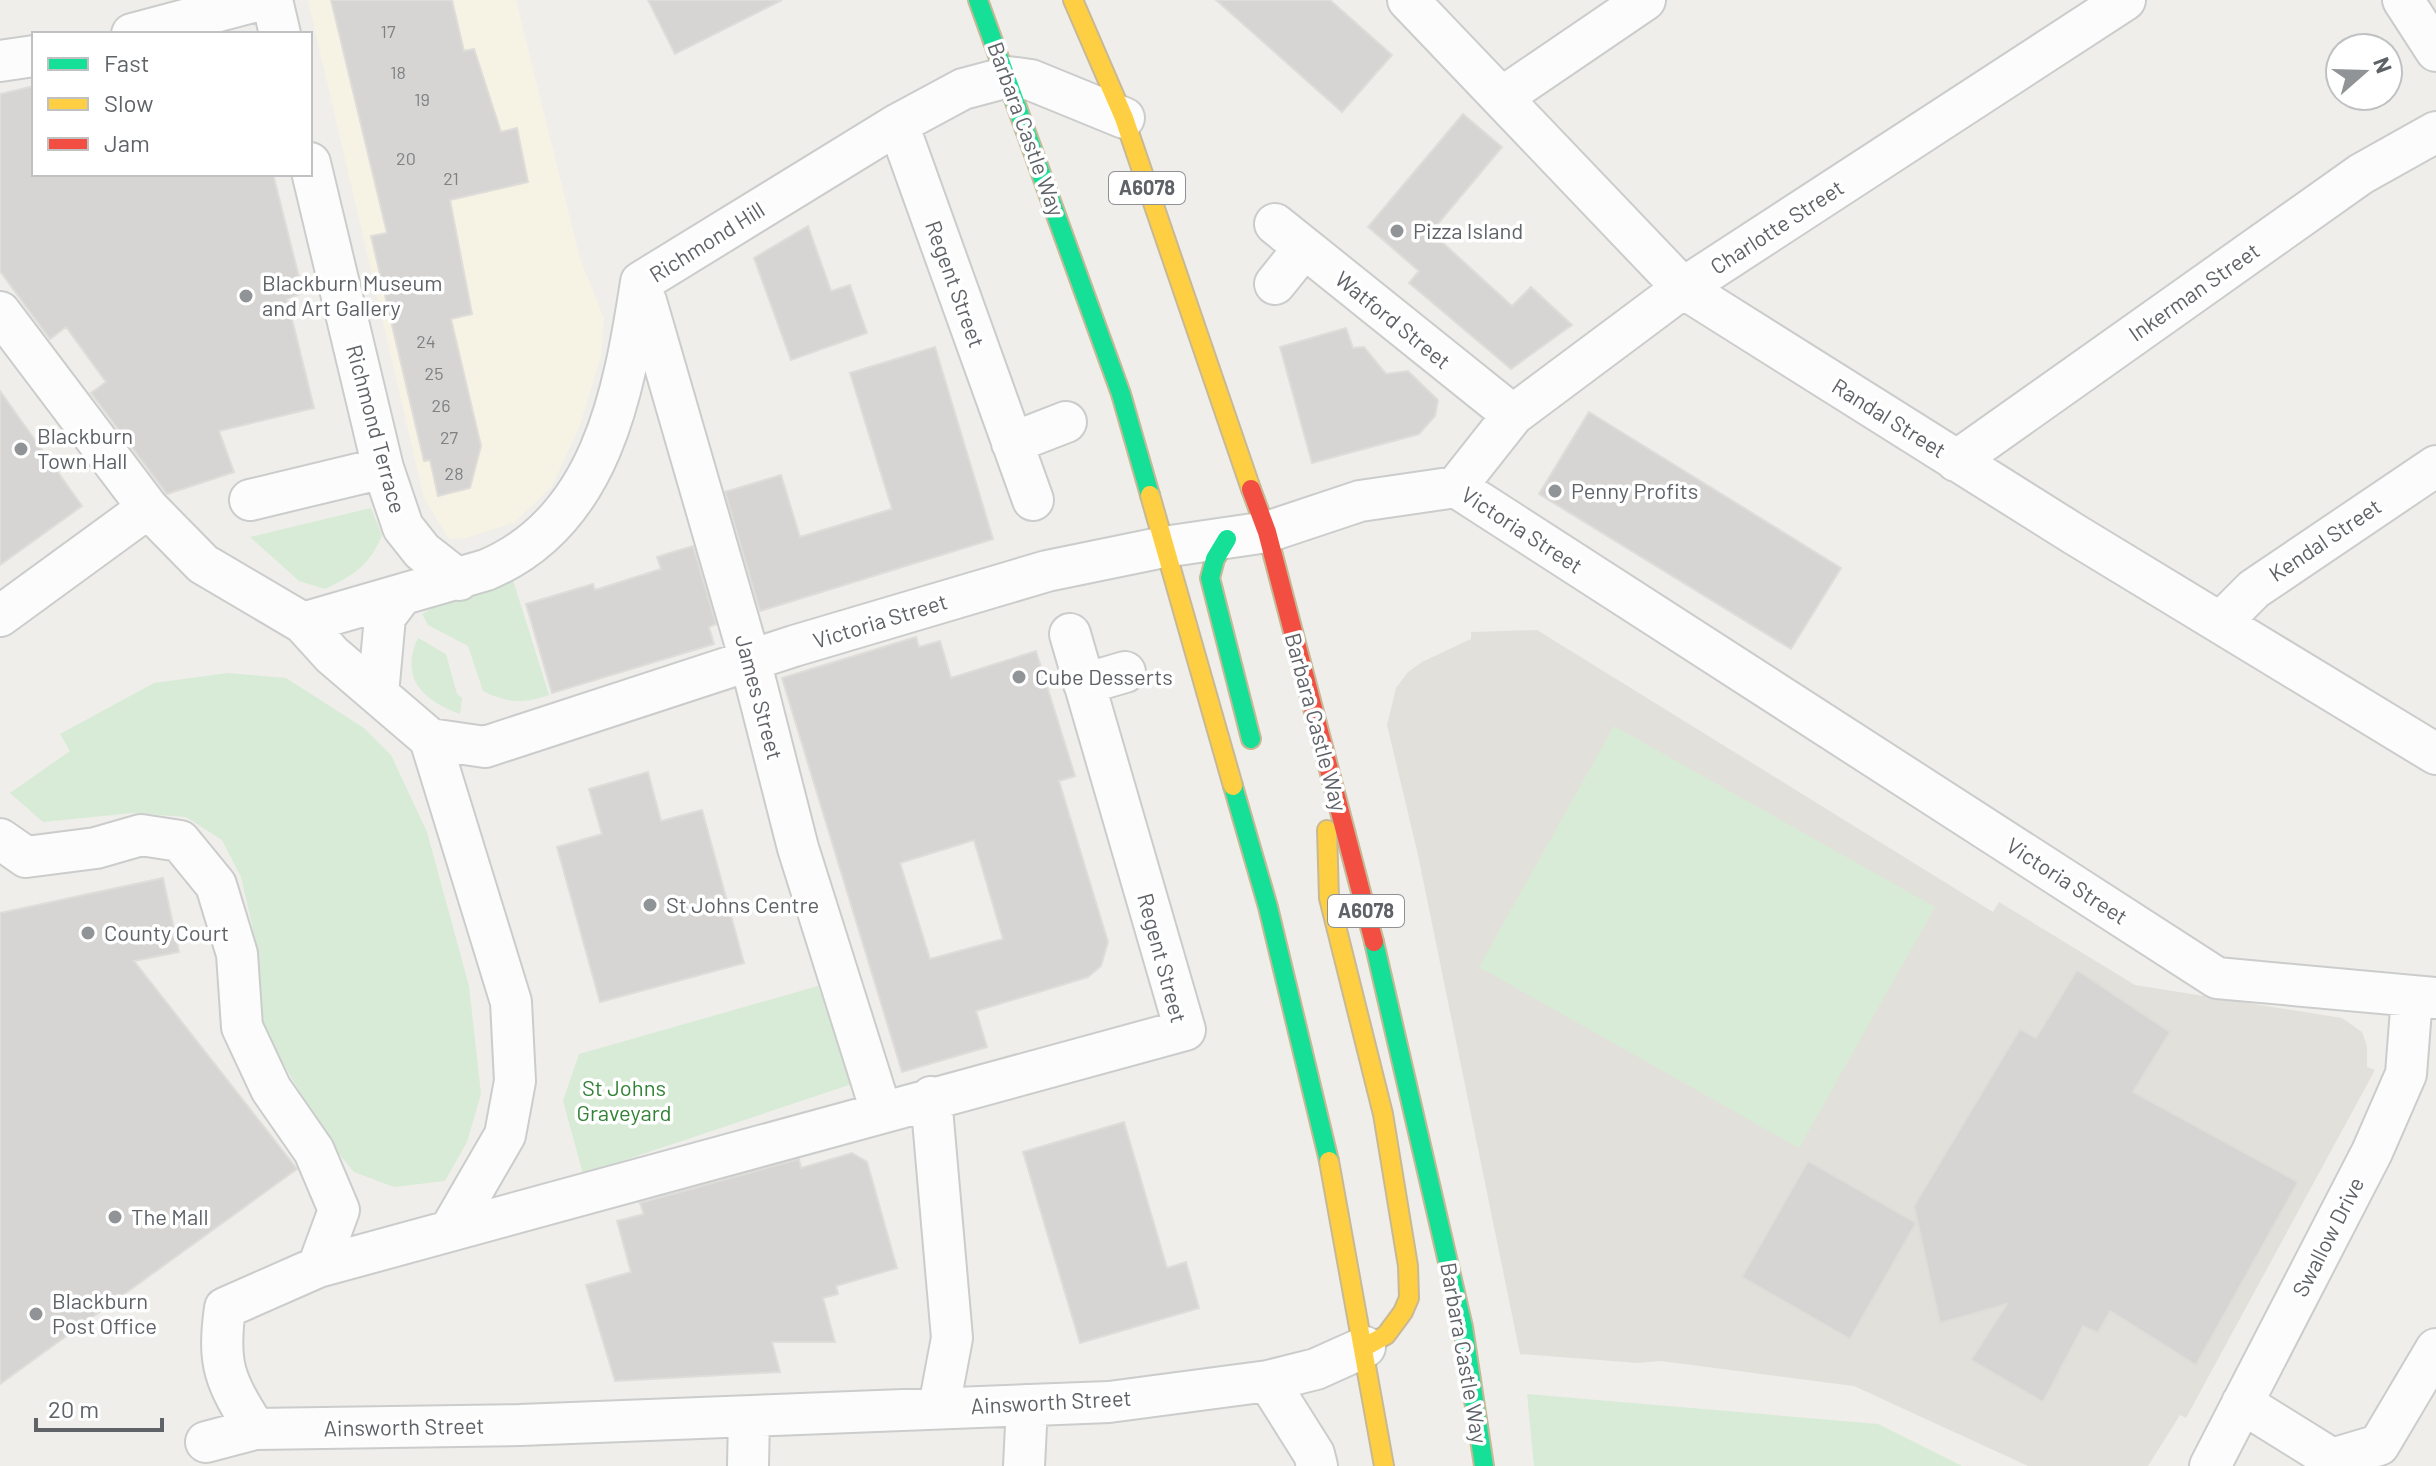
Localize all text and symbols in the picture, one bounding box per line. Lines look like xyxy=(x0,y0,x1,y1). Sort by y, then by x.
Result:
house number: 17 xyxy=(381,20,396,42)
legend xyxy=(32,32,312,176)
north arrow xyxy=(2324,32,2404,112)
street label: Barbara Castle Way xyxy=(983,38,1071,219)
text: Fast xyxy=(104,48,149,77)
text: N xyxy=(2369,53,2398,76)
house number: 18 xyxy=(390,61,406,83)
text: Slow xyxy=(104,88,153,117)
house number: 19 xyxy=(414,88,430,110)
text: Jam xyxy=(104,128,150,157)
house number: 20 xyxy=(396,147,416,169)
house number: 21 xyxy=(443,167,459,189)
road number: A6078 xyxy=(1109,172,1185,204)
street label: Charlotte Street xyxy=(1705,174,1848,279)
street label: Richmond Hill xyxy=(644,196,769,287)
street label: Regent Street xyxy=(921,217,991,351)
place label: Pizza Island xyxy=(1413,217,1523,243)
marker: Pizza Island xyxy=(1388,222,1406,240)
street label: Inkerman Street xyxy=(2123,236,2264,346)
street label: Watford Street xyxy=(1331,265,1456,374)
place label: Blackburn Museum and Art Gallery xyxy=(262,269,442,320)
marker: Blackburn Museum and Art Gallery xyxy=(237,287,255,305)
house number: 24 xyxy=(416,330,436,352)
street label: Richmond Terrace xyxy=(342,342,412,516)
house number: 25 xyxy=(425,362,443,384)
street label: Randal Street xyxy=(1828,372,1951,462)
house number: 26 xyxy=(432,394,450,416)
place label: Blackburn Town Hall xyxy=(37,422,133,473)
house number: 27 xyxy=(440,426,459,448)
marker: Blackburn Town Hall xyxy=(12,440,30,458)
house number: 28 xyxy=(444,462,464,484)
place label: Penny Profits xyxy=(1571,477,1698,503)
street label: Victoria Street xyxy=(1457,480,1588,578)
marker: Penny Profits xyxy=(1546,482,1564,500)
street label: Kendal Street xyxy=(2264,492,2385,586)
street label: Victoria Street xyxy=(809,587,950,653)
street label: Barbara Castle Way xyxy=(1281,630,1353,814)
street label: James Street xyxy=(731,631,789,762)
place label: Cube Desserts xyxy=(1035,663,1173,689)
marker: Cube Desserts xyxy=(1010,668,1028,686)
street label: Victoria Street xyxy=(2002,831,2133,929)
street label: Regent Street xyxy=(1133,890,1193,1025)
place label: St Johns Centre xyxy=(666,891,819,917)
road number: A6078 xyxy=(1328,895,1404,927)
marker: St Johns Centre xyxy=(641,896,659,914)
place label: County Court xyxy=(104,919,229,945)
marker: County Court xyxy=(79,924,97,942)
park label: St Johns Graveyard xyxy=(576,1074,672,1125)
street label: Swallow Drive xyxy=(2286,1172,2368,1301)
place label: The Mall xyxy=(131,1203,208,1229)
marker: The Mall xyxy=(106,1208,124,1226)
street label: Barbara Castle Way xyxy=(1436,1260,1494,1445)
place label: Blackburn Post Office xyxy=(52,1287,157,1338)
marker: Blackburn Post Office xyxy=(27,1305,45,1323)
scale bar xyxy=(36,1382,162,1432)
street label: Ainsworth Street xyxy=(970,1384,1132,1418)
text: 20 m xyxy=(48,1394,99,1423)
street label: Ainsworth Street xyxy=(323,1412,485,1440)

